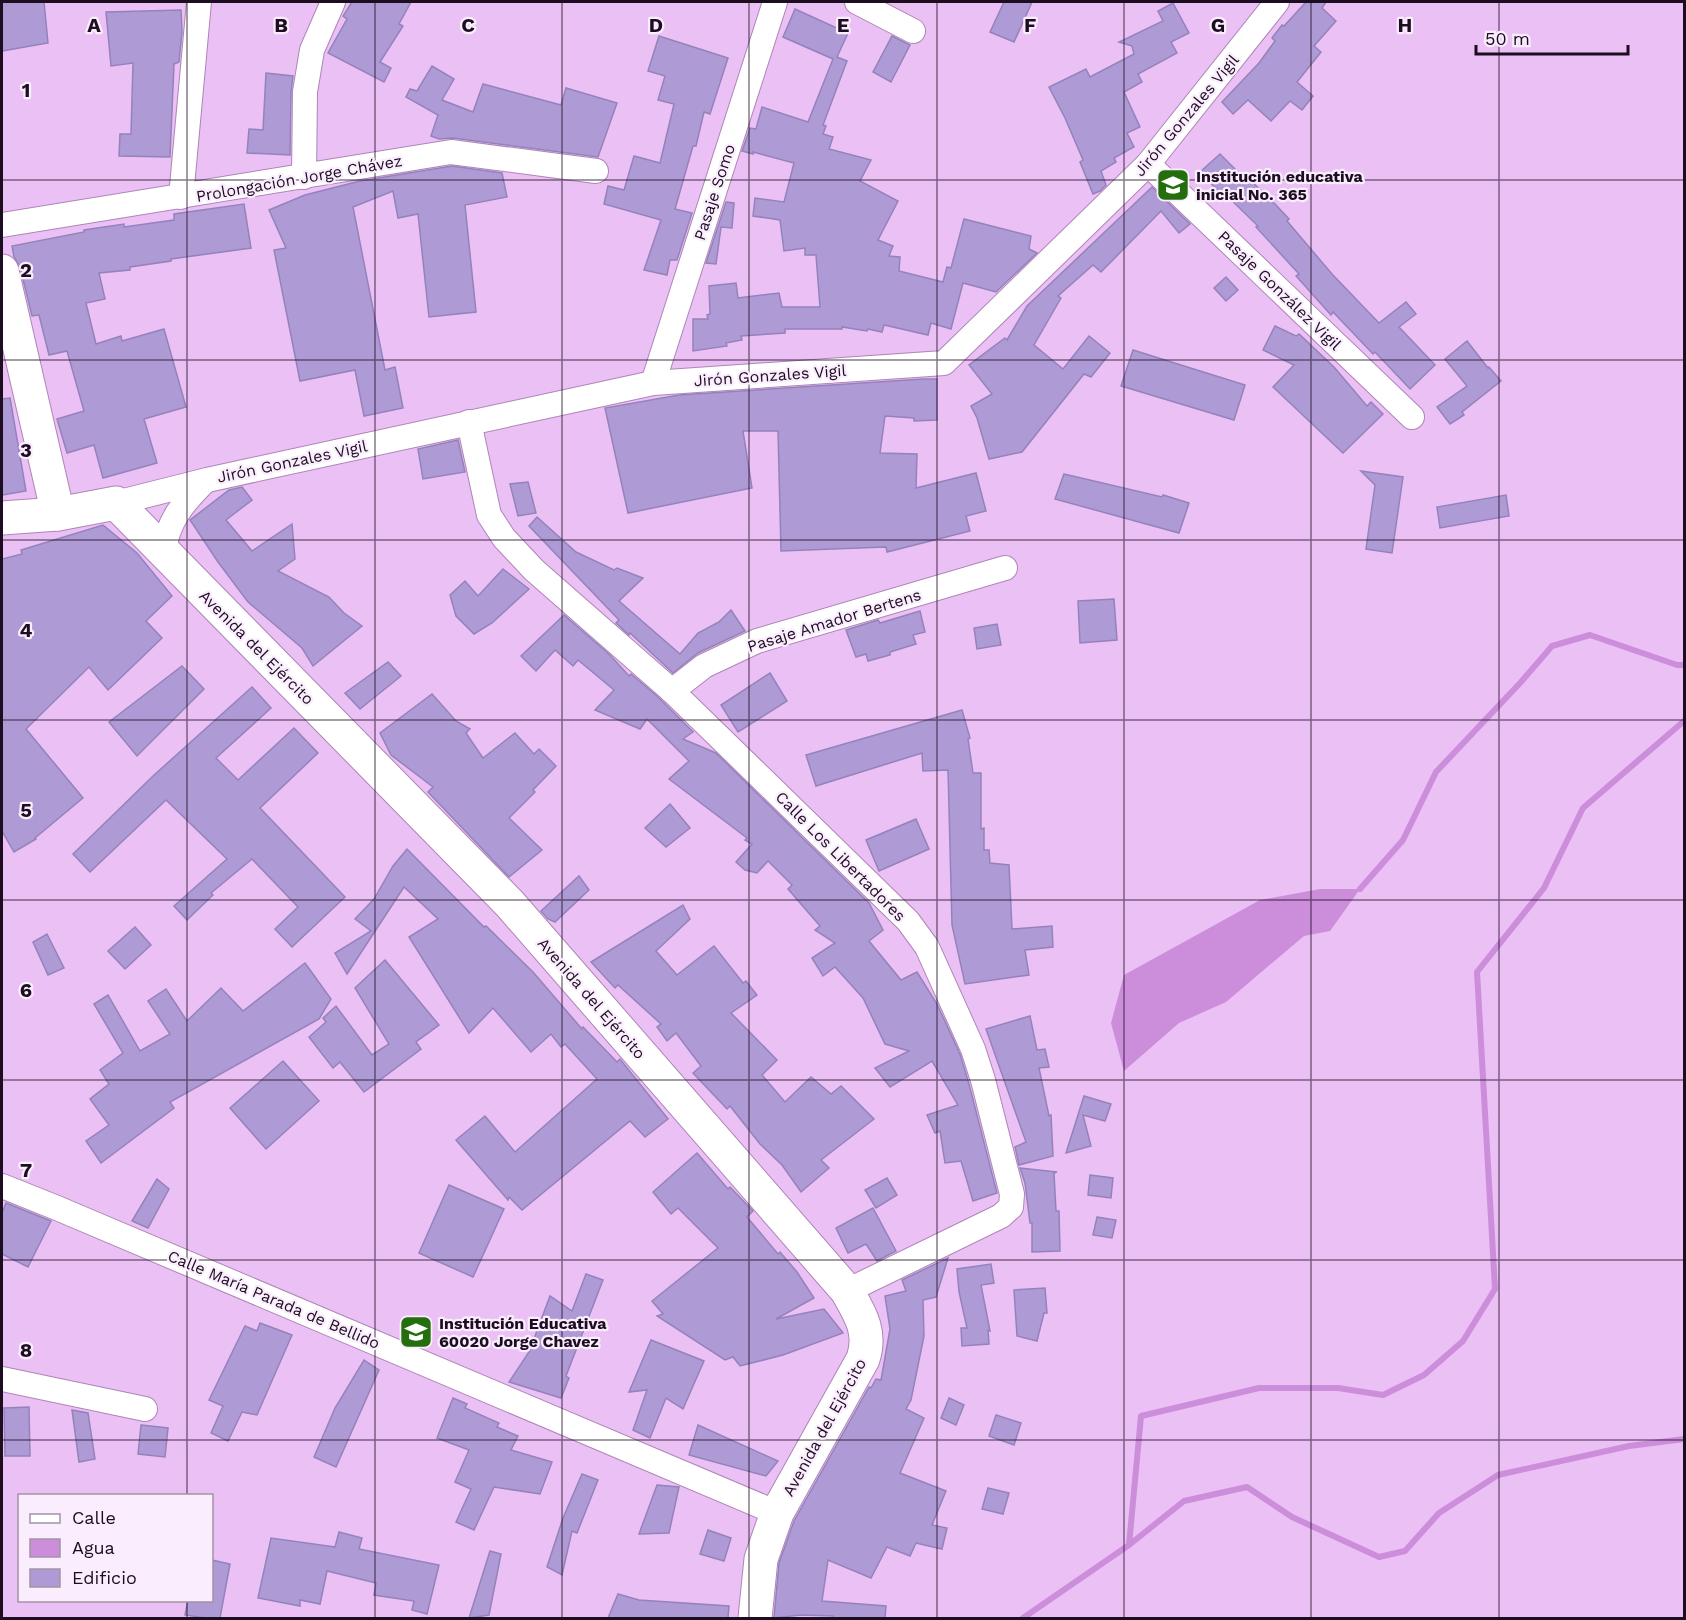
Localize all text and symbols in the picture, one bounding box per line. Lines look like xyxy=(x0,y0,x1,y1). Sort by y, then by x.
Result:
text: A xyxy=(87,13,101,37)
text: B xyxy=(274,13,288,37)
text: C xyxy=(461,13,475,37)
text: D xyxy=(649,13,663,37)
text: E xyxy=(837,13,849,37)
text: F xyxy=(1024,13,1036,37)
text: G xyxy=(1211,13,1225,37)
text: H xyxy=(1398,13,1412,37)
scale bar xyxy=(1476,18,1628,56)
text: 50 m xyxy=(1485,28,1530,49)
street label: Jirón Gonzales Vigil xyxy=(1130,51,1243,180)
text: 1 xyxy=(22,78,30,102)
street label: Pasaje Somo xyxy=(690,142,739,243)
street label: Prolongación Jorge Chávez xyxy=(195,151,404,206)
school or university icon: Institución educativa inicial No. 365 xyxy=(1155,167,1191,203)
place label: Institución educativa inicial No. 365 xyxy=(1196,167,1364,204)
street label: Pasaje González Vigil xyxy=(1214,227,1345,354)
text: 2 xyxy=(20,258,32,282)
street label: Jirón Gonzales Vigil xyxy=(693,361,847,390)
street label: Jirón Gonzales Vigil xyxy=(215,436,369,487)
text: 3 xyxy=(20,438,32,462)
street label: Pasaje Amador Bertens xyxy=(745,585,923,656)
street label: Avenida del Ejército xyxy=(195,586,318,709)
text: 4 xyxy=(20,618,33,642)
street label: Calle Los Libertadores xyxy=(772,787,910,925)
text: 5 xyxy=(20,798,32,822)
street label: Avenida del Ejército xyxy=(534,934,649,1063)
text: 6 xyxy=(20,978,32,1002)
text: 7 xyxy=(20,1158,32,1182)
street label: Calle María Parada de Bellido xyxy=(165,1246,383,1353)
school or university icon: Institución Educativa 60020 Jorge Chavez xyxy=(398,1314,434,1350)
place label: Institución Educativa 60020 Jorge Chavez xyxy=(439,1314,607,1351)
text: 8 xyxy=(20,1338,32,1362)
street label: Avenida del Ejército xyxy=(779,1355,870,1499)
legend xyxy=(18,1494,213,1602)
text: Calle xyxy=(72,1507,116,1528)
text: Agua xyxy=(72,1537,115,1558)
text: Edificio xyxy=(72,1567,137,1588)

